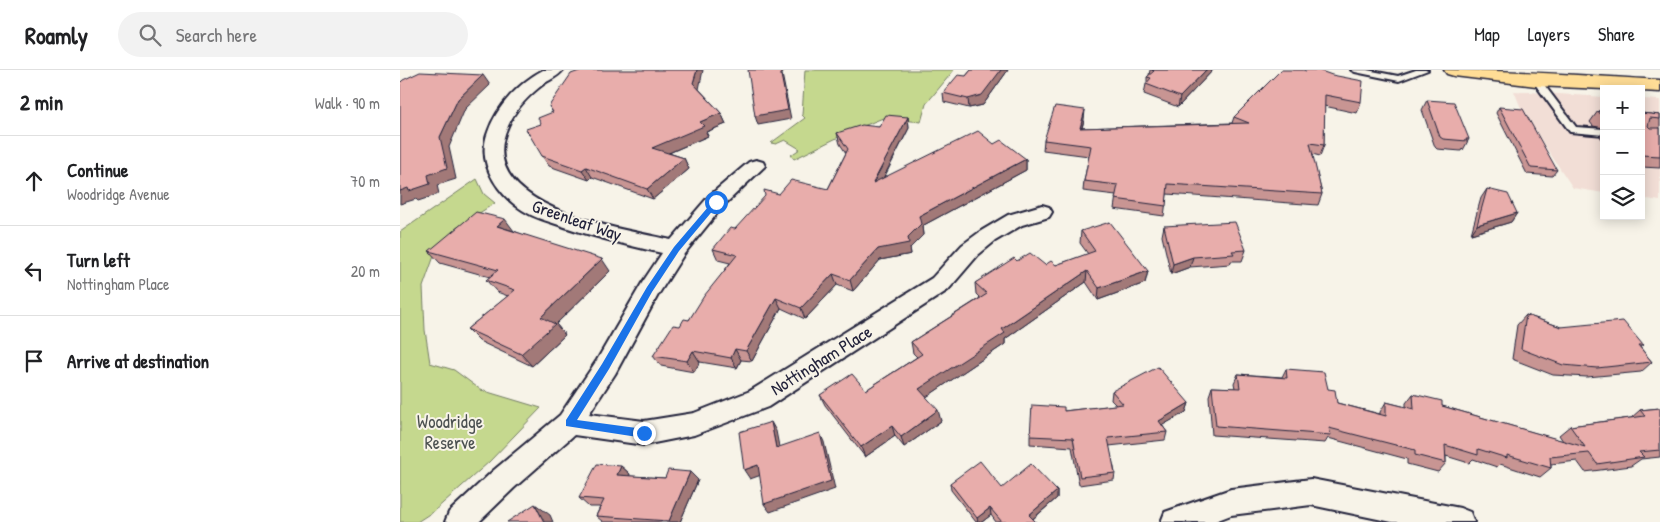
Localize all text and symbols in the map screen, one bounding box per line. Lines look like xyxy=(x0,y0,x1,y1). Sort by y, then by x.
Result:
search box xyxy=(118,12,468,57)
text: Roamly xyxy=(25,19,88,51)
icon: search xyxy=(136,21,164,49)
text: Search here xyxy=(176,22,257,48)
text: Map xyxy=(1474,22,1500,47)
text: Layers xyxy=(1528,22,1570,47)
text: Share xyxy=(1598,22,1635,47)
map controls xyxy=(1600,85,1645,220)
button: + xyxy=(1600,85,1645,130)
text: 2 min xyxy=(20,88,63,117)
text: Walk · 90 m xyxy=(315,92,380,114)
button: − xyxy=(1600,130,1645,175)
text: Continue xyxy=(67,157,128,183)
icon: ahead xyxy=(20,167,48,195)
text: 70 m xyxy=(350,170,380,192)
button: layers xyxy=(1600,175,1645,220)
text: Woodridge Avenue xyxy=(67,183,170,205)
route start xyxy=(705,191,728,214)
street label: Greenleaf Way xyxy=(529,193,626,247)
text: Turn left xyxy=(67,247,130,273)
icon: left xyxy=(20,257,48,285)
text: 20 m xyxy=(351,260,380,282)
text: Nottingham Place xyxy=(67,273,169,295)
street label: Nottingham Place xyxy=(766,319,876,401)
icon: arrive xyxy=(20,347,48,375)
text: Arrive at destination xyxy=(67,348,209,374)
park label: Woodridge Reserve xyxy=(417,409,483,455)
route end xyxy=(633,422,656,445)

